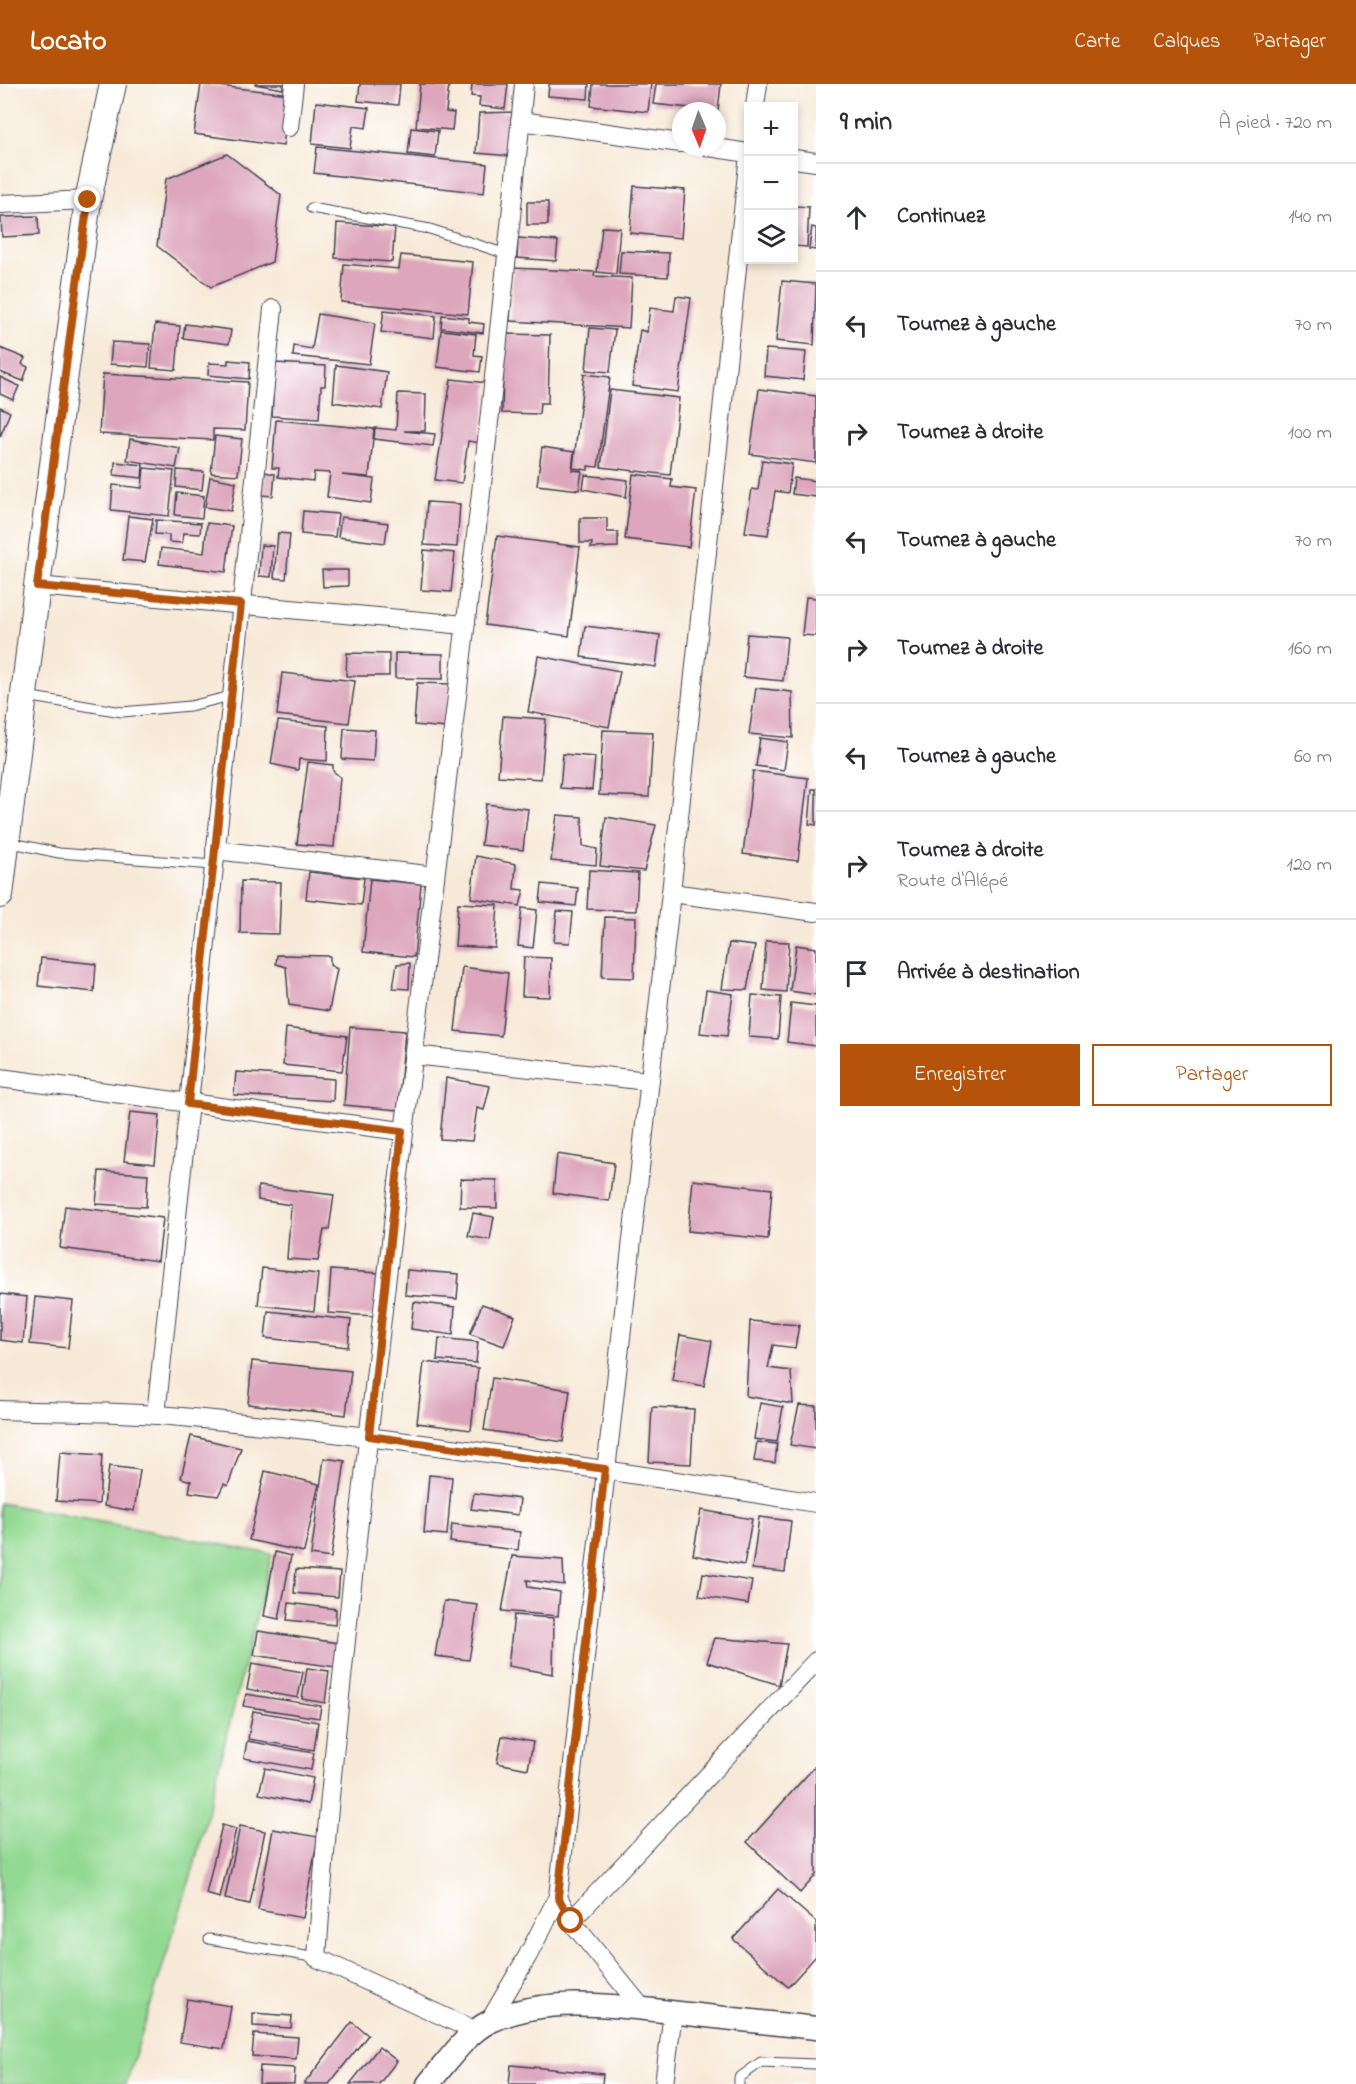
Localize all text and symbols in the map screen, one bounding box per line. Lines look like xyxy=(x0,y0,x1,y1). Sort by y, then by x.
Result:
text: Locato xyxy=(30,22,106,63)
text: Carte xyxy=(1074,27,1120,57)
text: Calques xyxy=(1153,27,1220,57)
text: Partager xyxy=(1253,27,1326,57)
north arrow xyxy=(672,102,726,156)
map controls xyxy=(744,102,798,264)
button: + xyxy=(744,102,798,156)
text: 9 min xyxy=(840,104,892,142)
text: À pied · 720 m xyxy=(1218,109,1332,138)
button: − xyxy=(744,156,798,210)
route end xyxy=(74,186,100,212)
icon: ahead xyxy=(840,201,873,234)
text: Continuez xyxy=(897,201,985,233)
text: 140 m xyxy=(1288,203,1332,232)
button: layers xyxy=(744,210,798,264)
icon: left xyxy=(840,309,873,342)
text: Tournez à gauche xyxy=(897,309,1056,341)
text: 70 m xyxy=(1295,311,1332,340)
icon: right xyxy=(840,417,873,450)
text: Tournez à droite xyxy=(897,417,1043,449)
text: 100 m xyxy=(1288,419,1332,448)
icon: left xyxy=(840,525,873,558)
text: Tournez à gauche xyxy=(897,525,1056,557)
text: 70 m xyxy=(1295,527,1332,556)
icon: right xyxy=(840,633,873,666)
text: Tournez à droite xyxy=(897,633,1043,665)
text: 160 m xyxy=(1288,635,1332,664)
icon: left xyxy=(840,741,873,774)
text: Tournez à gauche xyxy=(897,741,1056,773)
text: 60 m xyxy=(1294,743,1332,772)
text: Tournez à droite xyxy=(897,835,1043,867)
icon: right xyxy=(840,849,873,882)
text: 120 m xyxy=(1287,851,1332,880)
text: Route d'Alépé xyxy=(897,867,1008,896)
icon: arrive xyxy=(840,957,873,990)
text: Arrivée à destination xyxy=(897,957,1080,989)
button: Enregistrer xyxy=(840,1044,1080,1106)
button: Partager xyxy=(1092,1044,1332,1106)
route start xyxy=(557,1907,583,1933)

